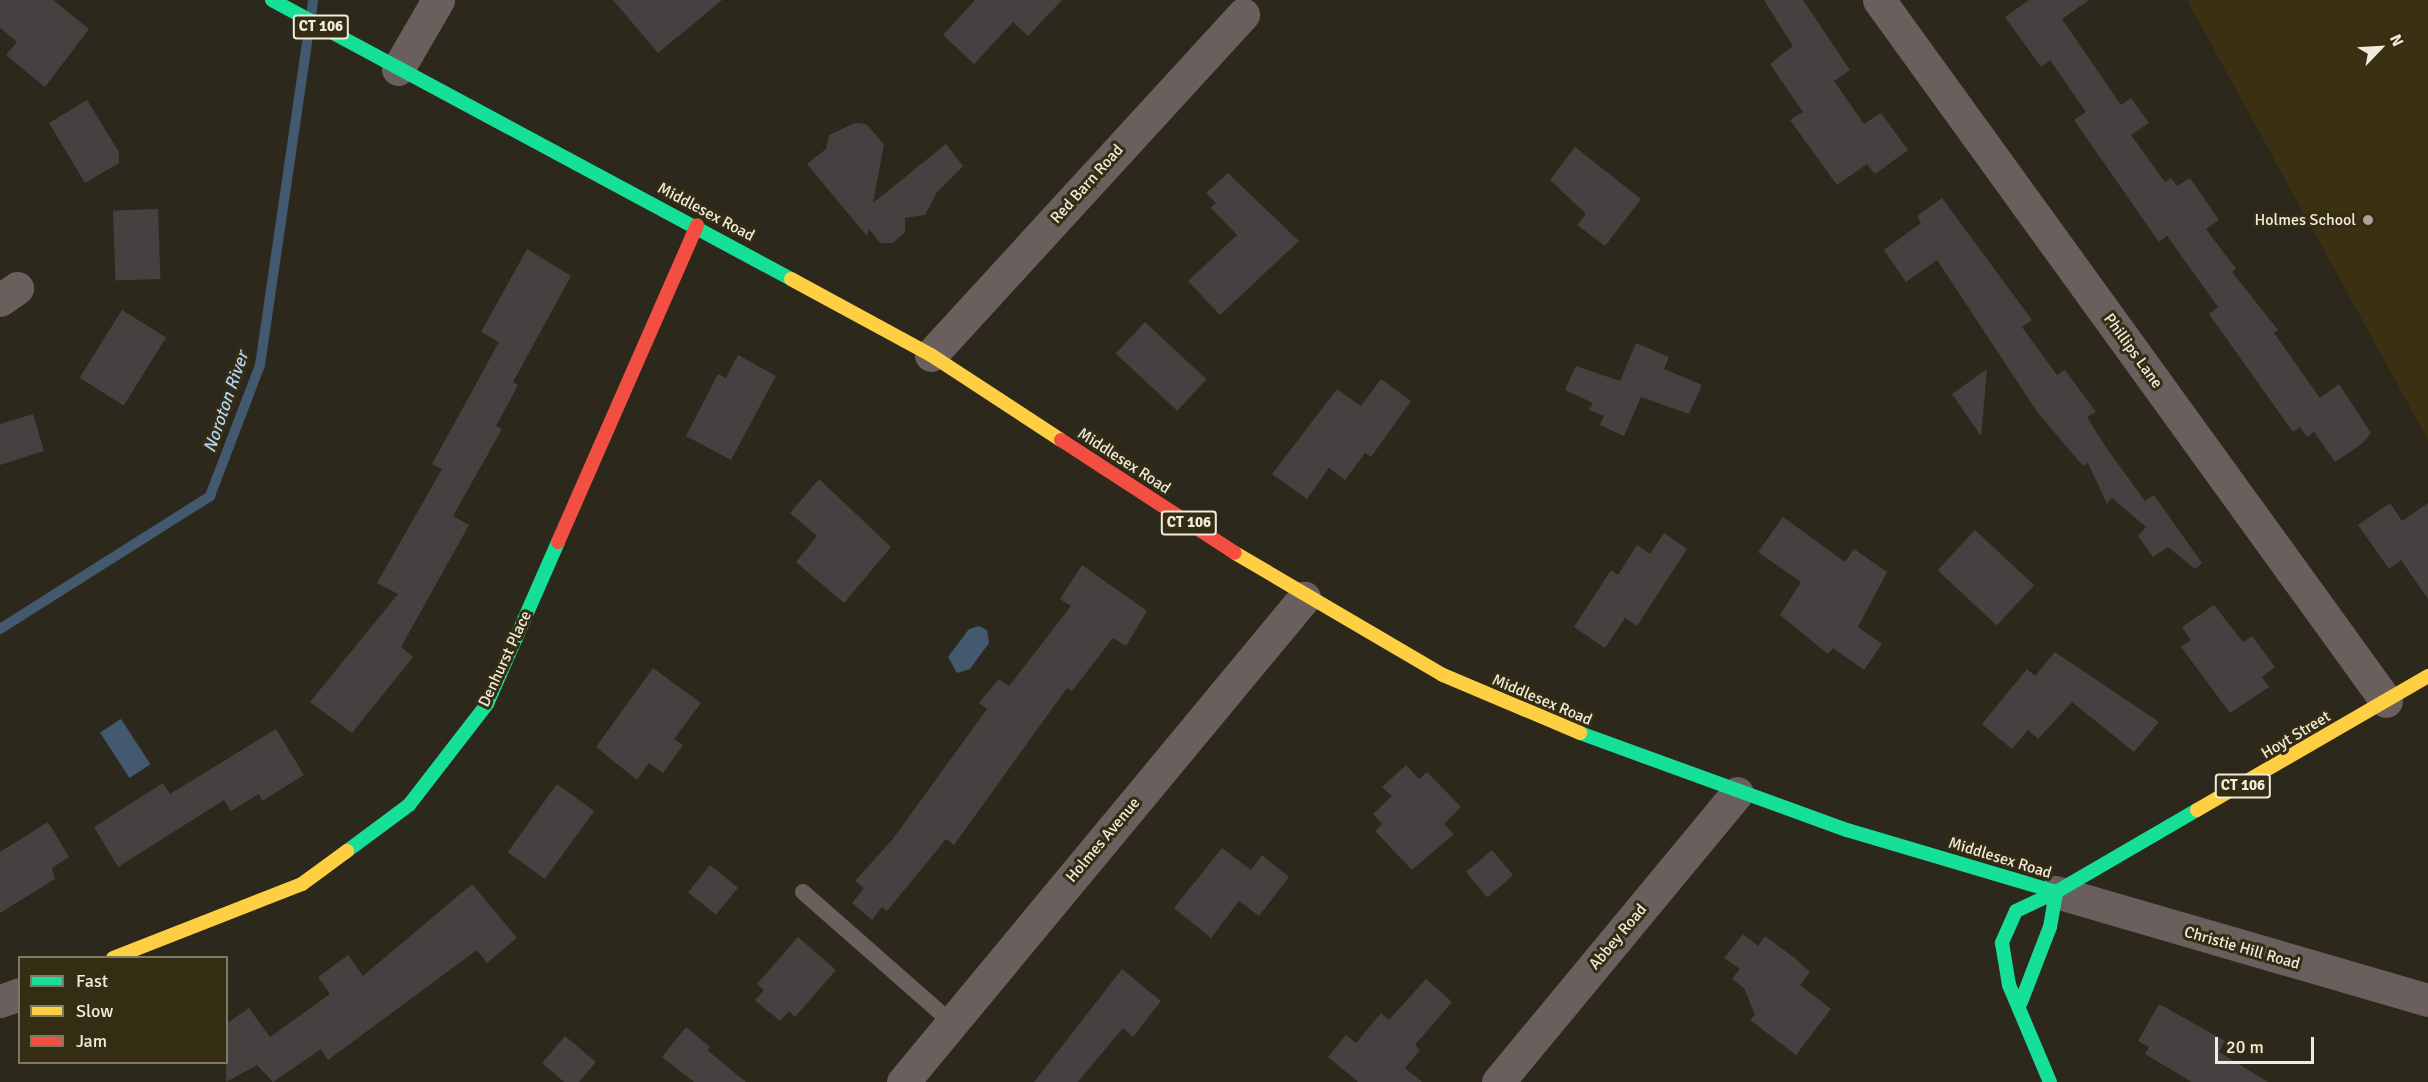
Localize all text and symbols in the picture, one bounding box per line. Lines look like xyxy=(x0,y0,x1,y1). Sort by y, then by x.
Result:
road number: CT 106 xyxy=(292,15,350,39)
north arrow xyxy=(2350,18,2410,78)
text: N xyxy=(2385,31,2408,50)
street label: Red Barn Road xyxy=(1047,141,1127,227)
street label: Middlesex Road xyxy=(654,178,758,246)
place label: Holmes School xyxy=(2254,210,2356,230)
marker: Holmes School xyxy=(2361,213,2375,227)
street label: Phillips Lane xyxy=(2099,310,2167,392)
water label: Noroton River xyxy=(199,349,253,455)
street label: Middlesex Road xyxy=(1074,424,1174,498)
road number: CT 106 xyxy=(1160,511,1218,535)
street label: Denhurst Place xyxy=(474,608,536,710)
street label: Middlesex Road xyxy=(1489,670,1595,730)
street label: Hoyt Street xyxy=(2258,707,2334,763)
road number: CT 106 xyxy=(2214,774,2272,798)
street label: Holmes Avenue xyxy=(1062,794,1144,886)
street label: Middlesex Road xyxy=(1946,833,2054,883)
street label: Abbey Road xyxy=(1585,900,1651,974)
street label: Christie Hill Road xyxy=(2182,922,2302,974)
legend xyxy=(18,956,228,1064)
text: Fast xyxy=(76,970,108,992)
text: Slow xyxy=(76,1000,113,1022)
scale bar xyxy=(2218,1025,2317,1063)
text: Jam xyxy=(76,1030,107,1052)
text: 20 m xyxy=(2226,1036,2264,1058)

